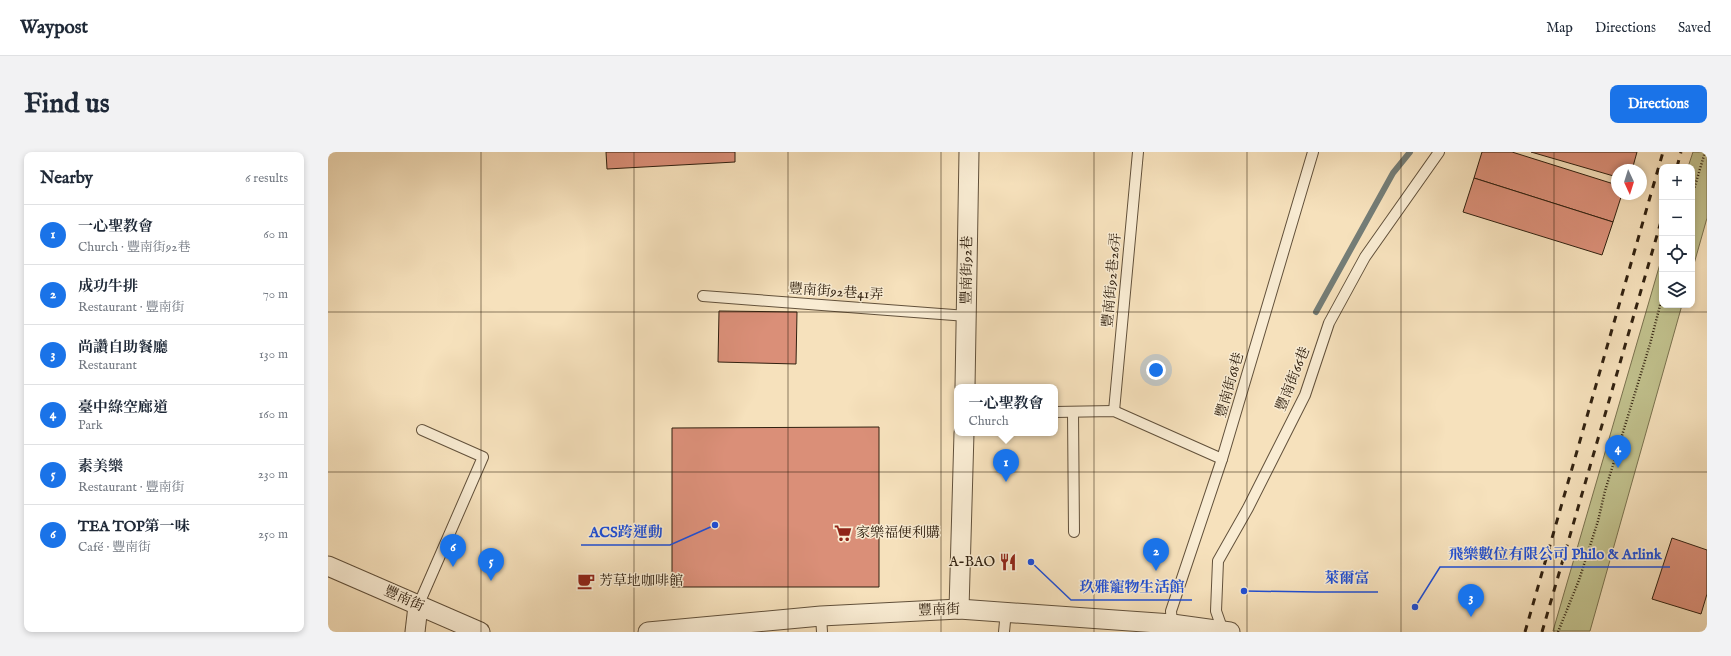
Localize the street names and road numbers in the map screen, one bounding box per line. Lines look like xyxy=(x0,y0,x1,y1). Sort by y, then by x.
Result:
street label: 豐南街92巷26弄 xyxy=(1099,232,1125,328)
street label: 豐南街92巷 xyxy=(957,236,977,304)
street label: 豐南街92巷41弄 xyxy=(788,280,884,304)
street label: 豐南街66巷 xyxy=(1272,344,1314,414)
street label: 豐南街68巷 xyxy=(1212,350,1248,420)
street label: 豐南街 xyxy=(381,582,427,616)
street label: 豐南街 xyxy=(918,600,960,620)

